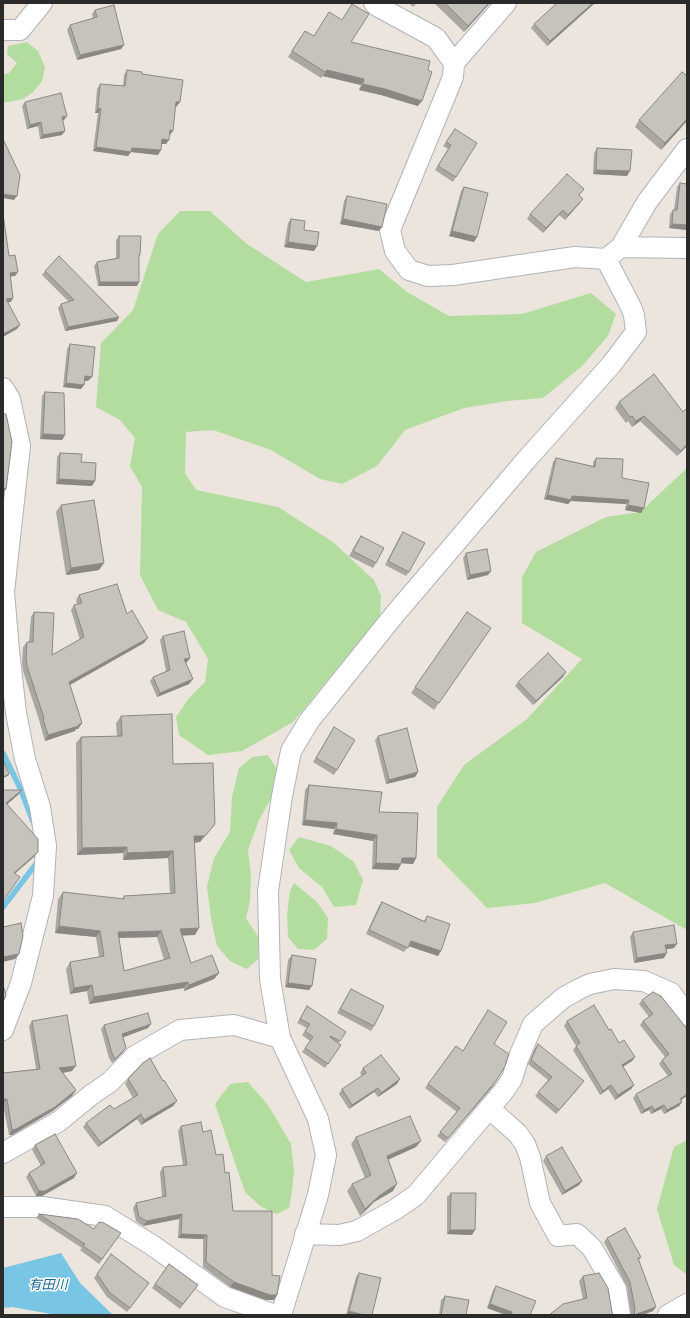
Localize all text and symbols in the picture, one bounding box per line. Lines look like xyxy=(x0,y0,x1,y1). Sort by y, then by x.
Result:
water label: 有田川 xyxy=(29,1277,67,1293)

